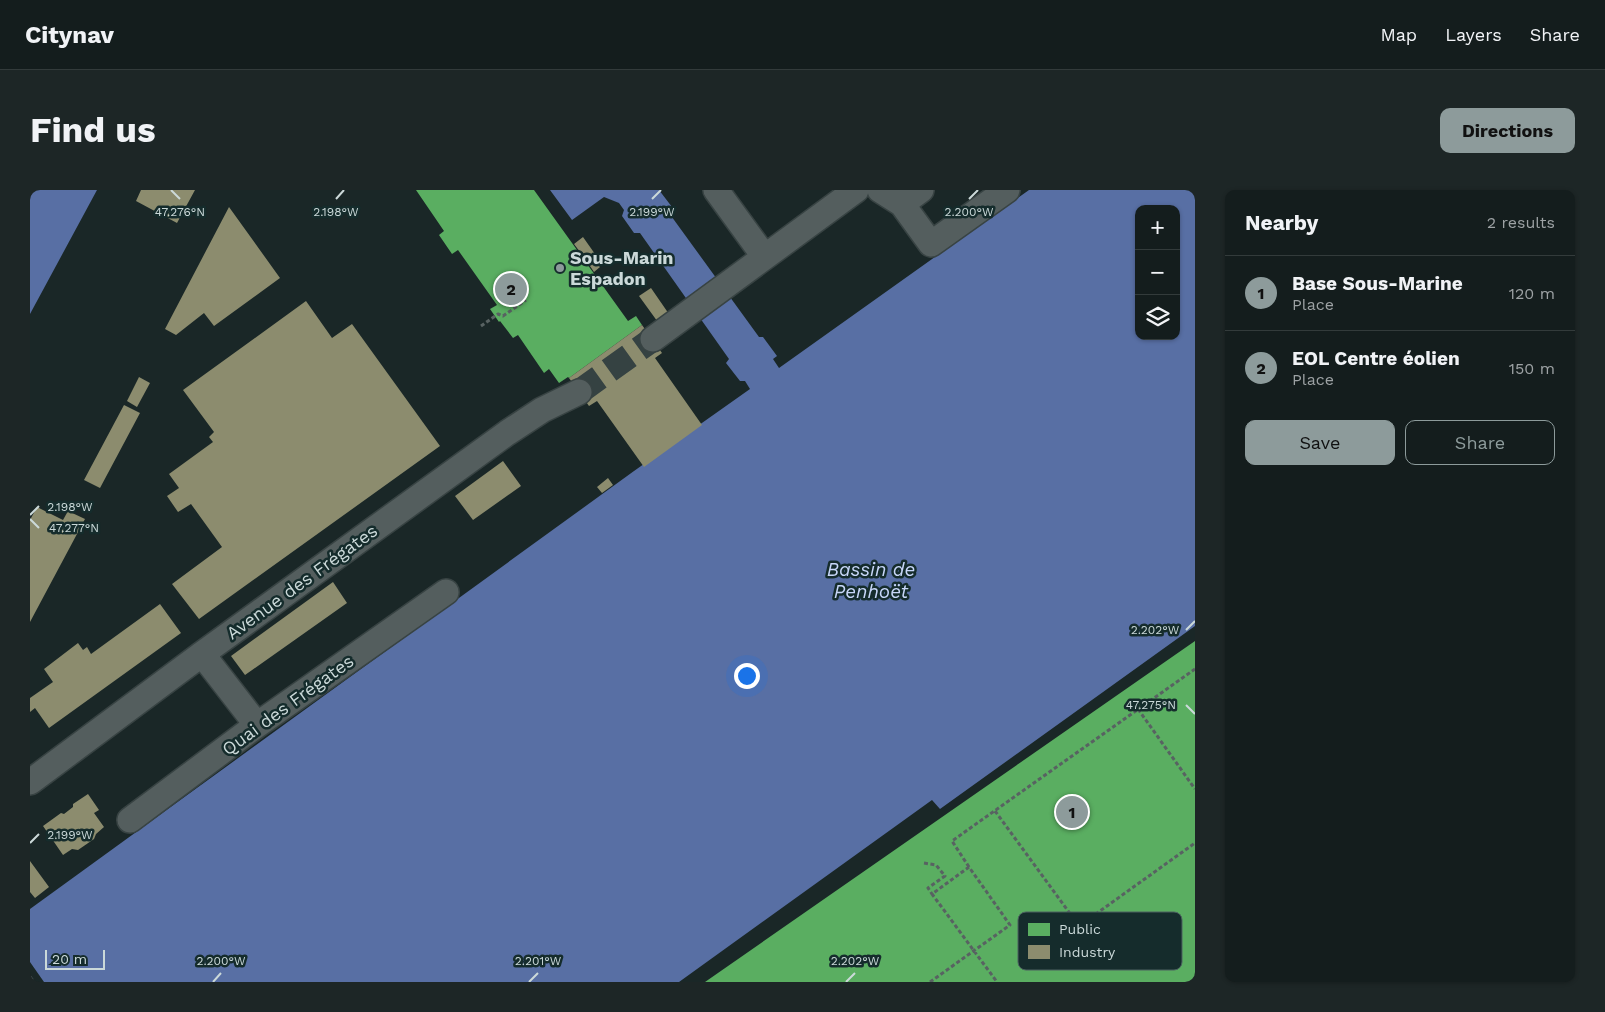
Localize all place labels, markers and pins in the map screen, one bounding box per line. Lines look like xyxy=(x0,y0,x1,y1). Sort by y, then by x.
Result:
place label: Sous-Marin Espadon xyxy=(570,247,674,289)
marker: Sous-Marin Espadon xyxy=(554,262,566,274)
pin: 2 xyxy=(495,270,527,308)
pin: 1 xyxy=(1056,793,1088,831)

